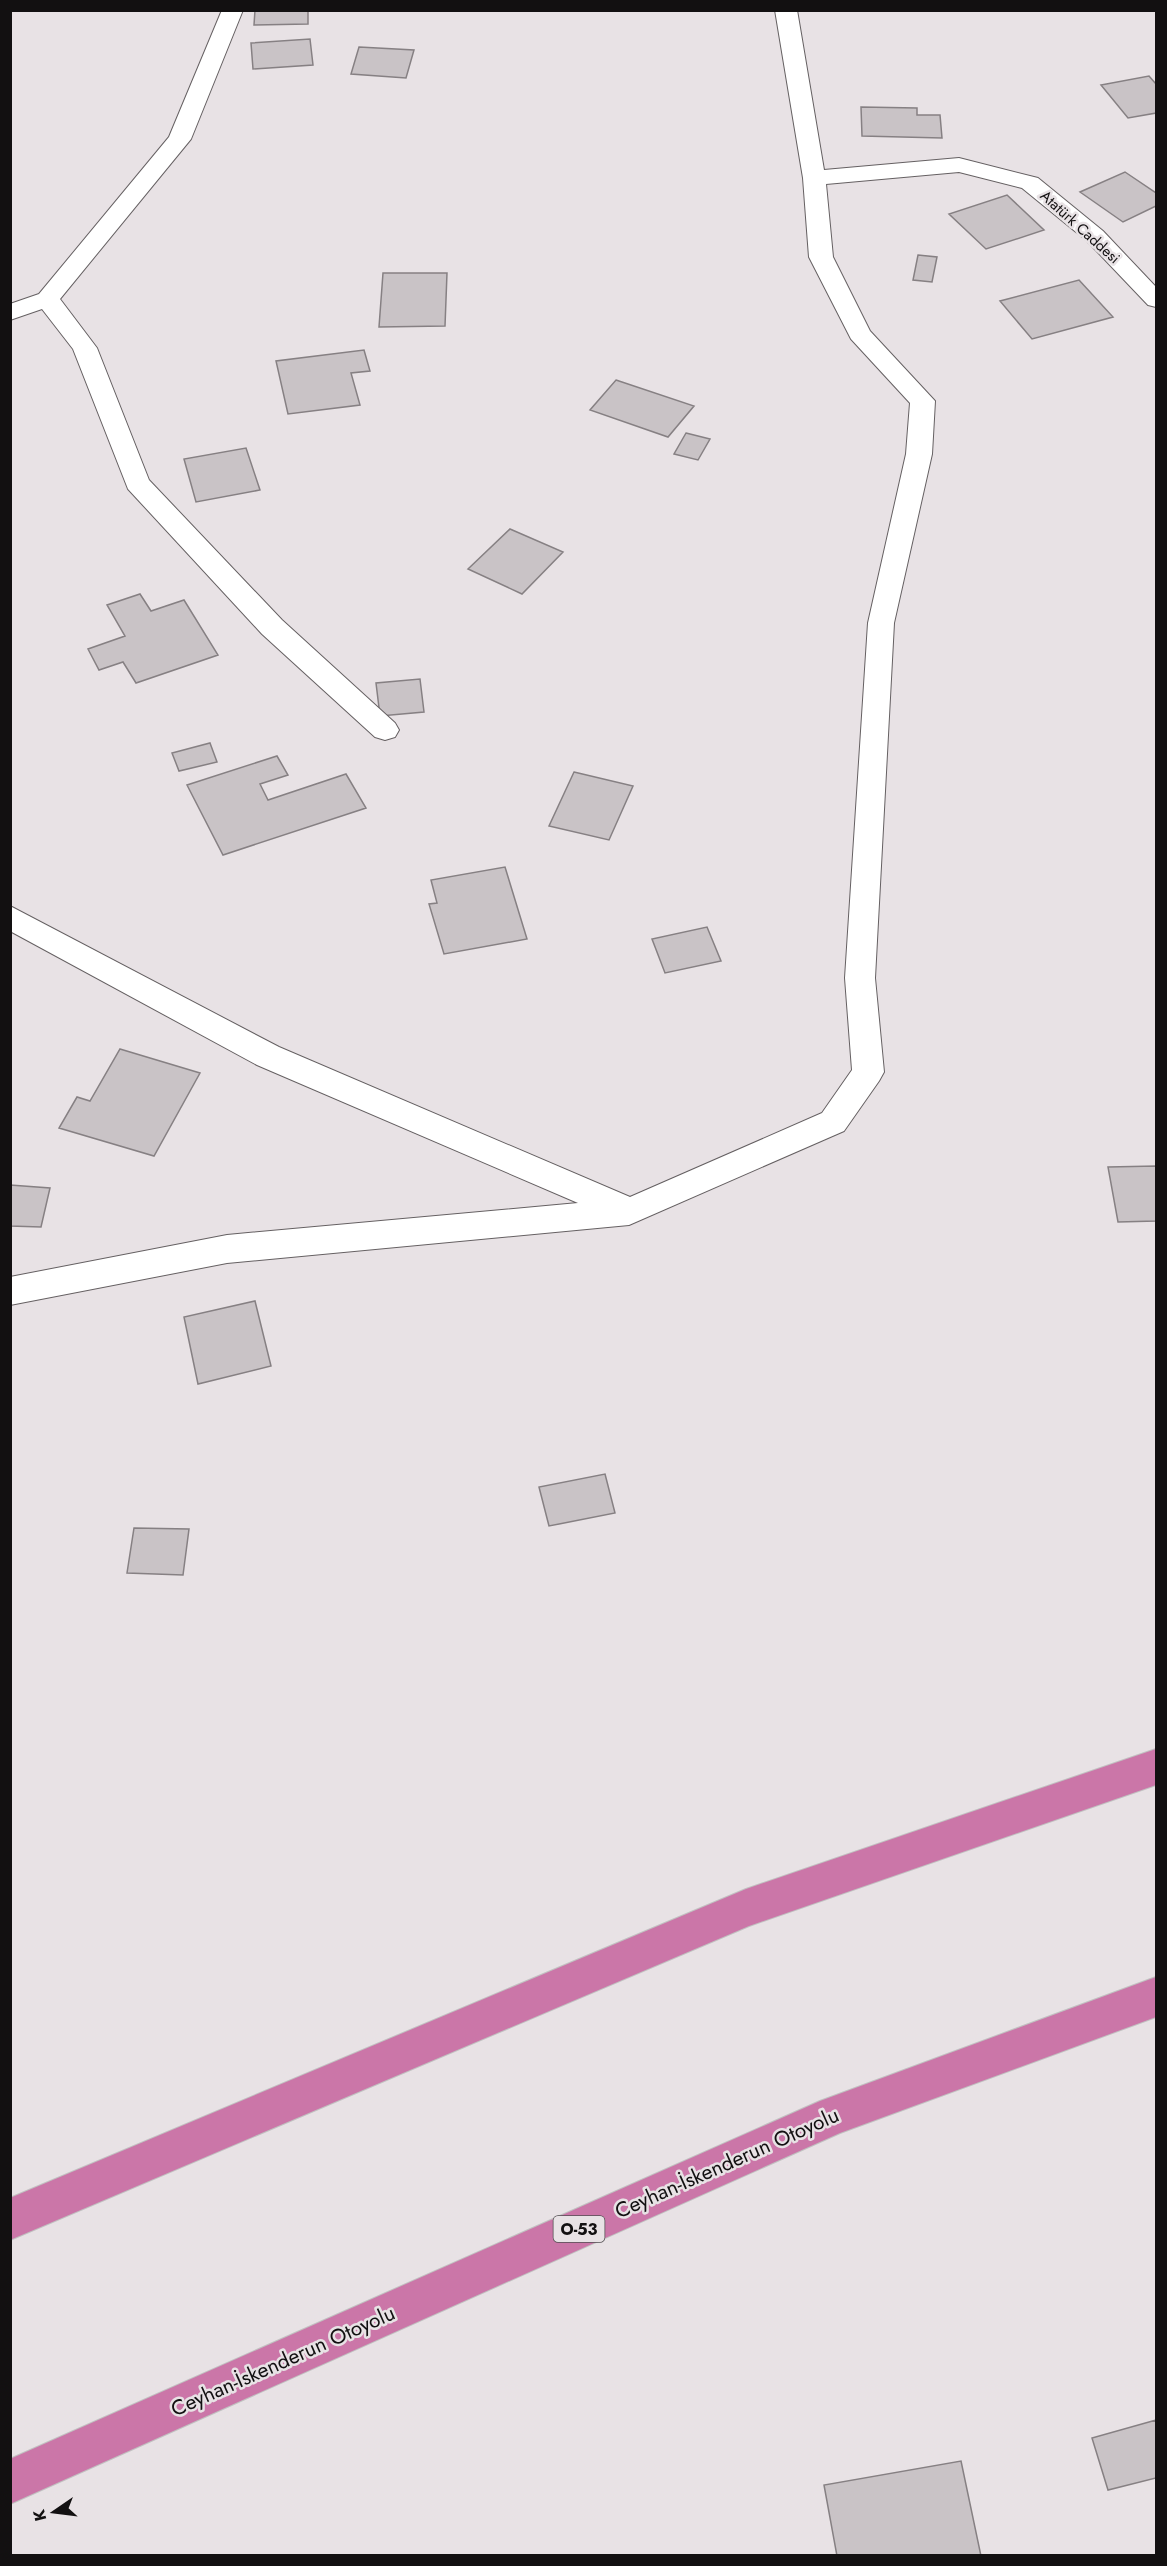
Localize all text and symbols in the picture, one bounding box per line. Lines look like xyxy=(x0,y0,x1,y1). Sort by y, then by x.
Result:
street label: Atatürk Caddesi xyxy=(1035,185,1125,269)
street label: Ceyhan-İskenderun Otoyolu xyxy=(610,2100,844,2226)
road number: O-53 xyxy=(554,2216,604,2242)
street label: Ceyhan-İskenderun Otoyolu xyxy=(166,2298,400,2424)
north arrow xyxy=(24,2482,84,2542)
text: K xyxy=(27,2507,52,2524)

